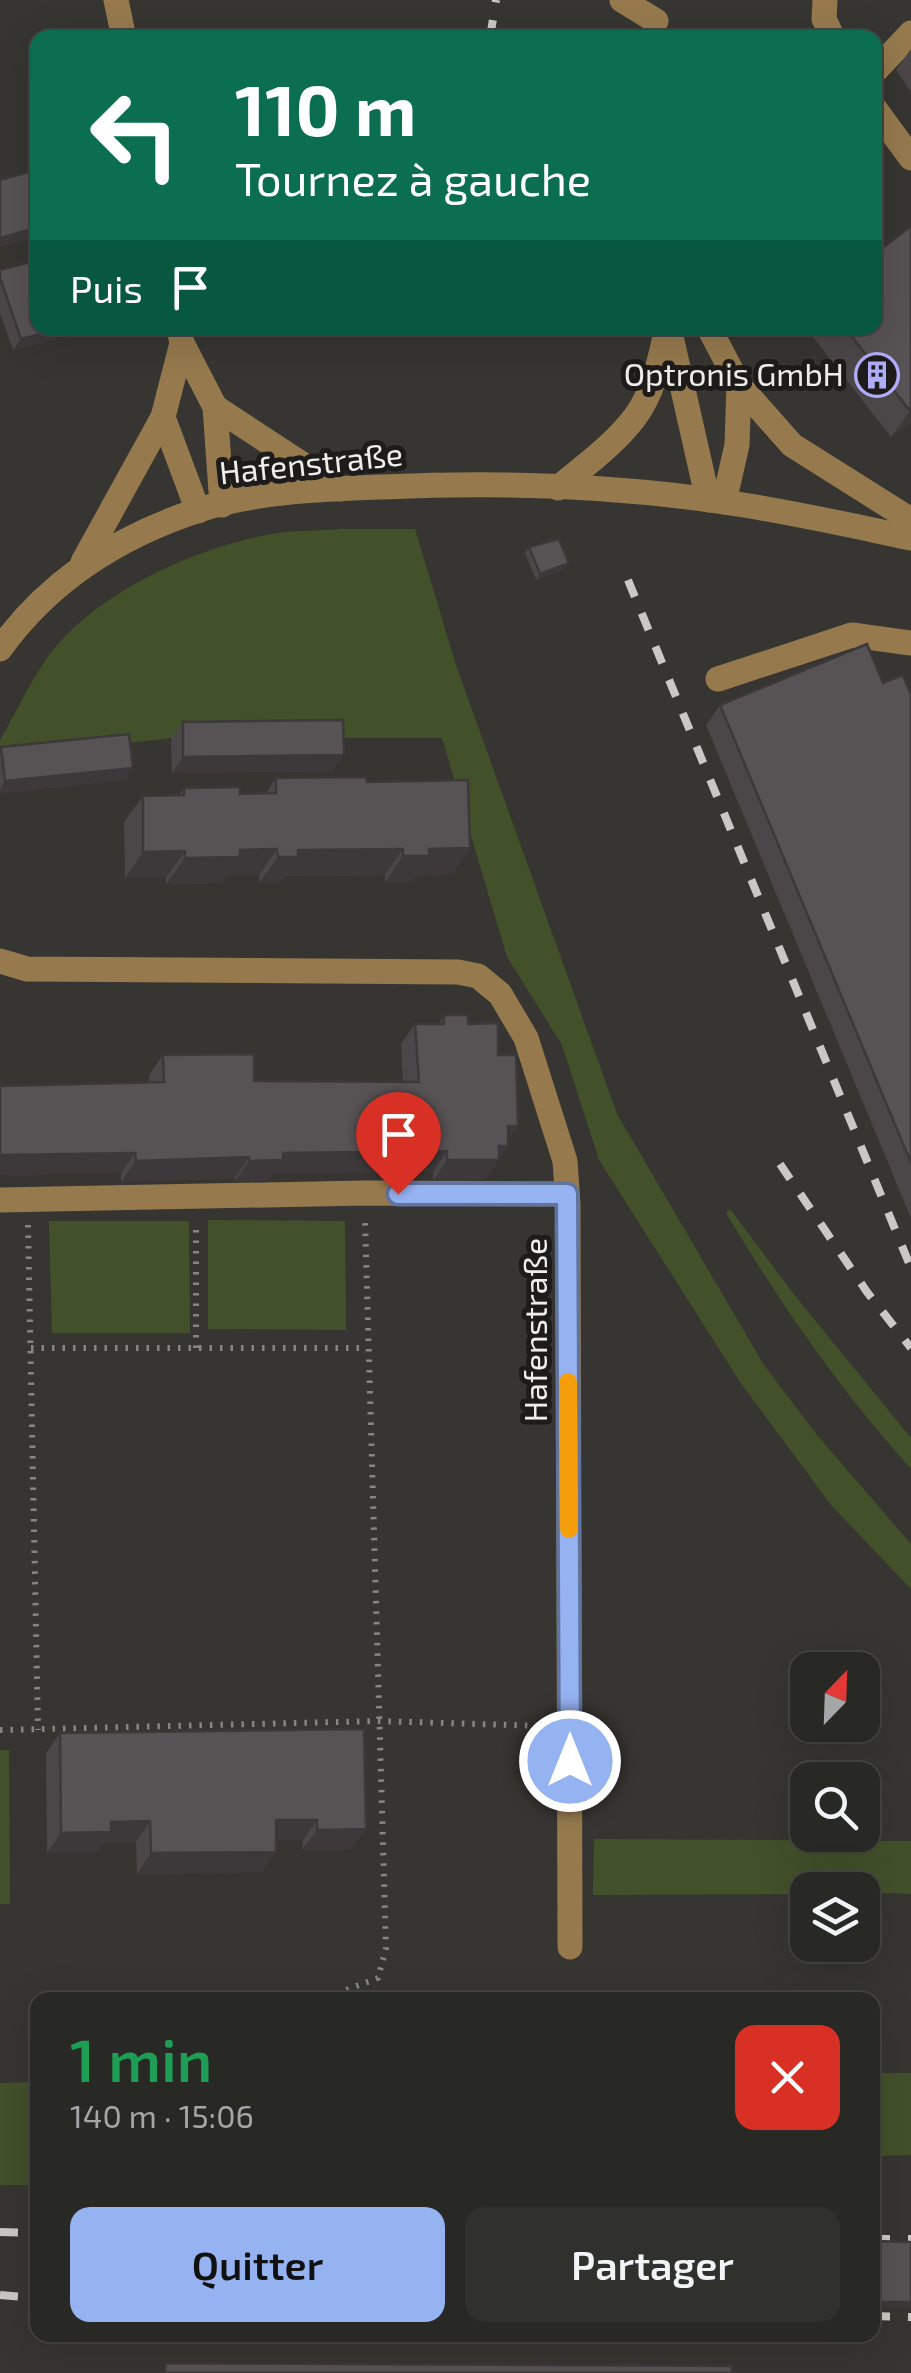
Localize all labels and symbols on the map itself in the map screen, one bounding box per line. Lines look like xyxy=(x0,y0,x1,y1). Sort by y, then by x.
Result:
building icon: Optronis GmbH xyxy=(854,352,900,398)
place label: Optronis GmbH xyxy=(624,354,844,392)
street label: Hafenstraße xyxy=(217,433,404,491)
pin xyxy=(356,1092,441,1195)
street label: Hafenstraße xyxy=(515,1238,553,1422)
north arrow xyxy=(790,1652,880,1742)
position arrow xyxy=(518,1709,622,1813)

